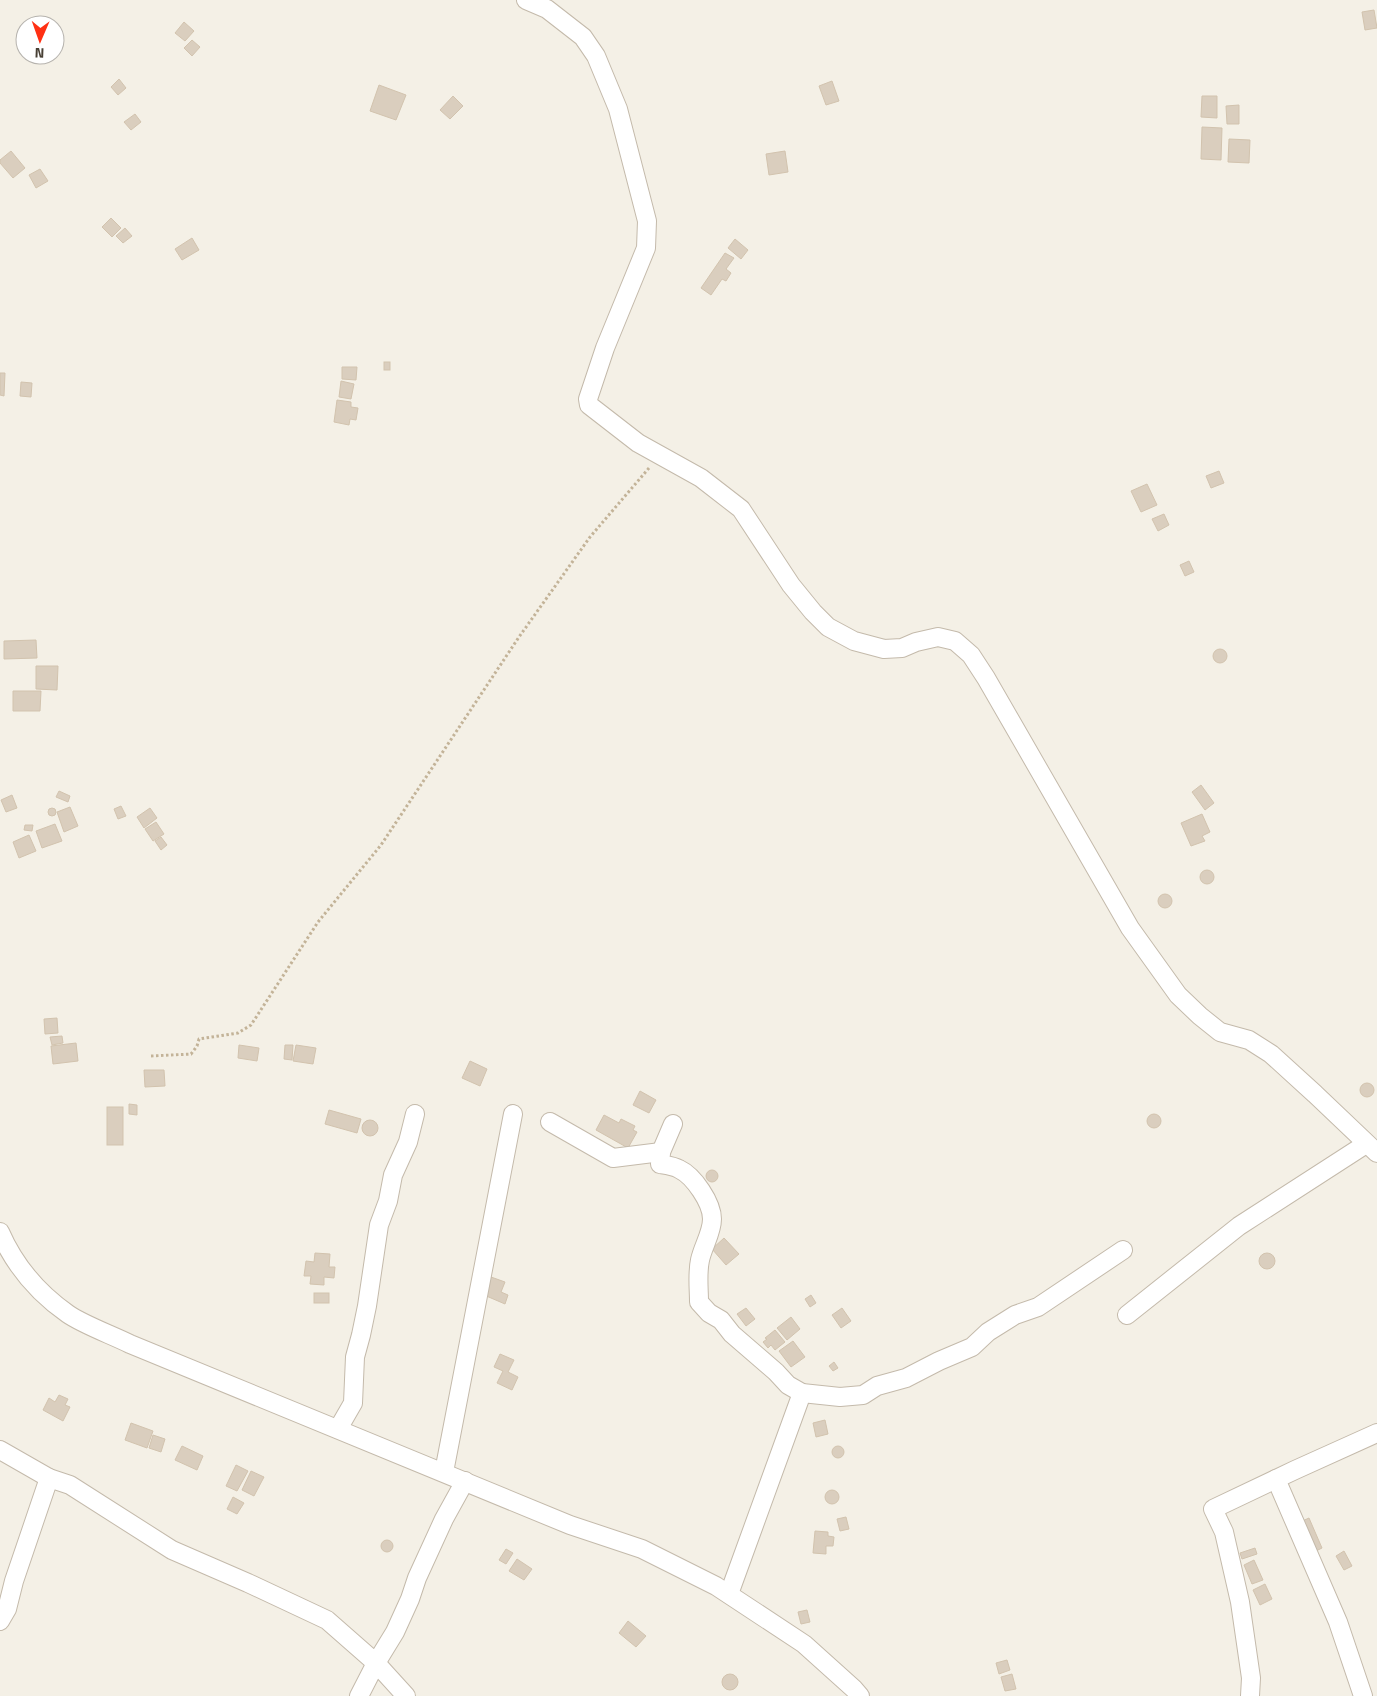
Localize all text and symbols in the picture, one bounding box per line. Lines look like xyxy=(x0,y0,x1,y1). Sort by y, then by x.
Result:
north arrow xyxy=(15,15,65,65)
text: N xyxy=(34,43,45,64)

